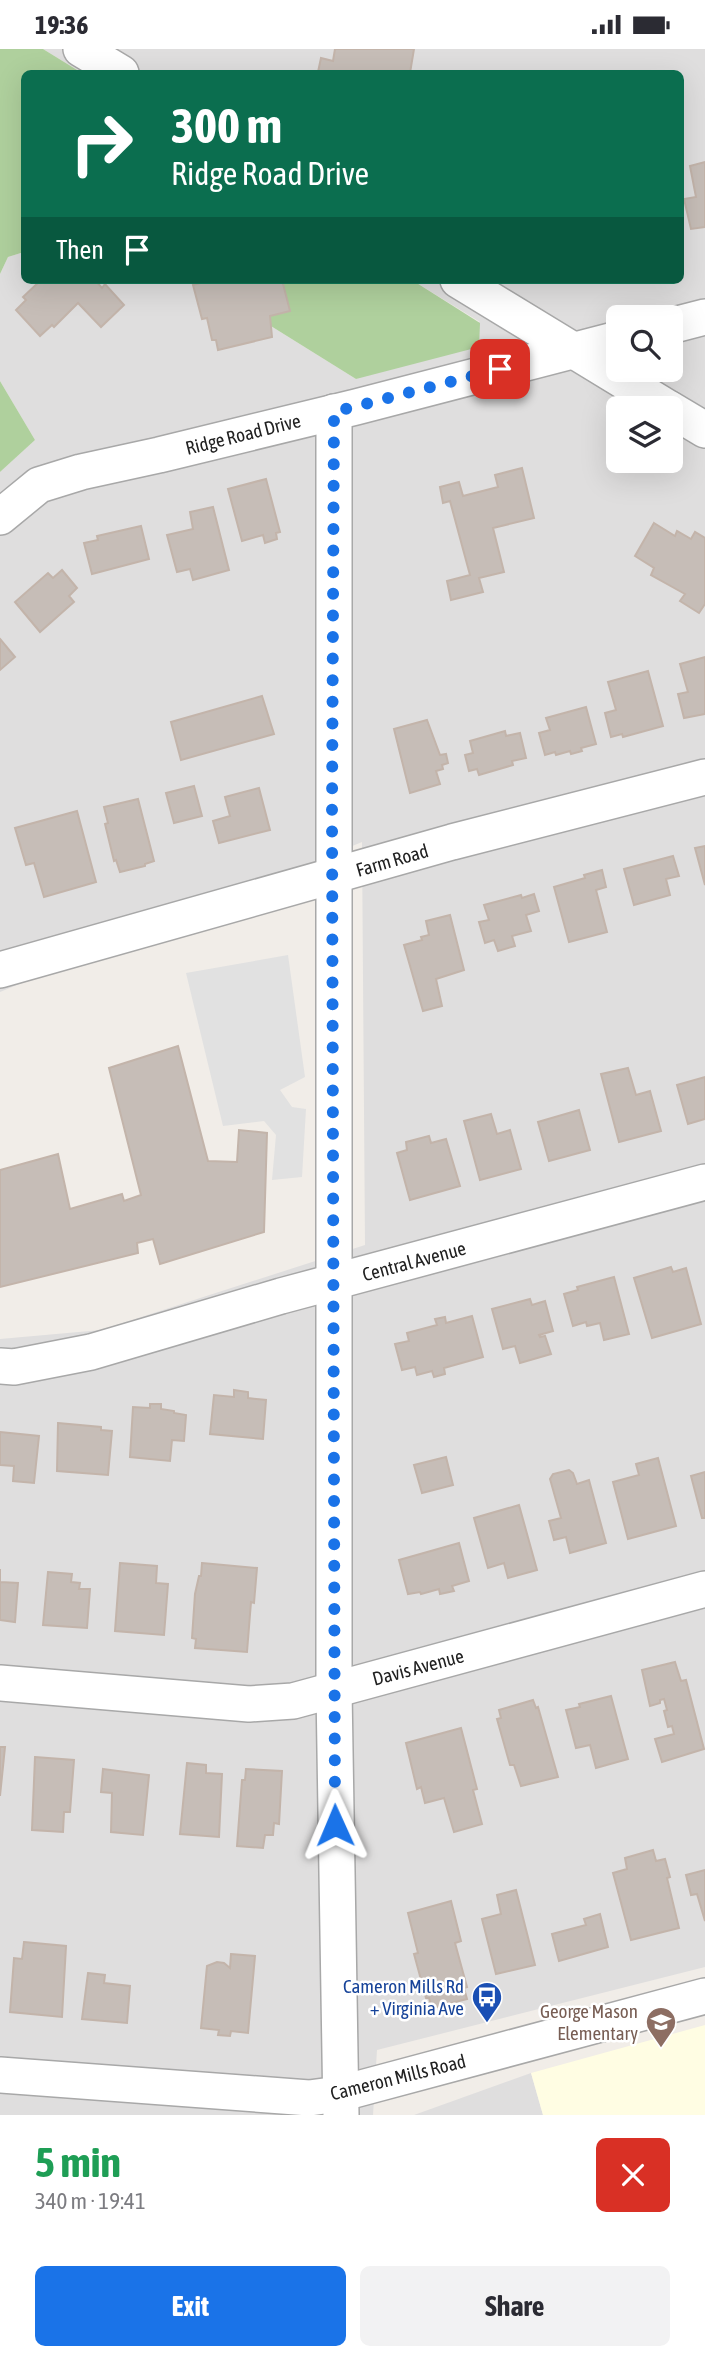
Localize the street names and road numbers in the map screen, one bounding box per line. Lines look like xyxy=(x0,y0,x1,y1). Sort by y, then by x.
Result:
street label: Ridge Road Drive xyxy=(183,409,303,459)
street label: Farm Road xyxy=(353,839,431,881)
street label: Central Avenue xyxy=(360,1237,468,1285)
street label: Davis Avenue xyxy=(370,1644,466,1690)
street label: Cameron Mills Road xyxy=(328,2050,468,2104)

